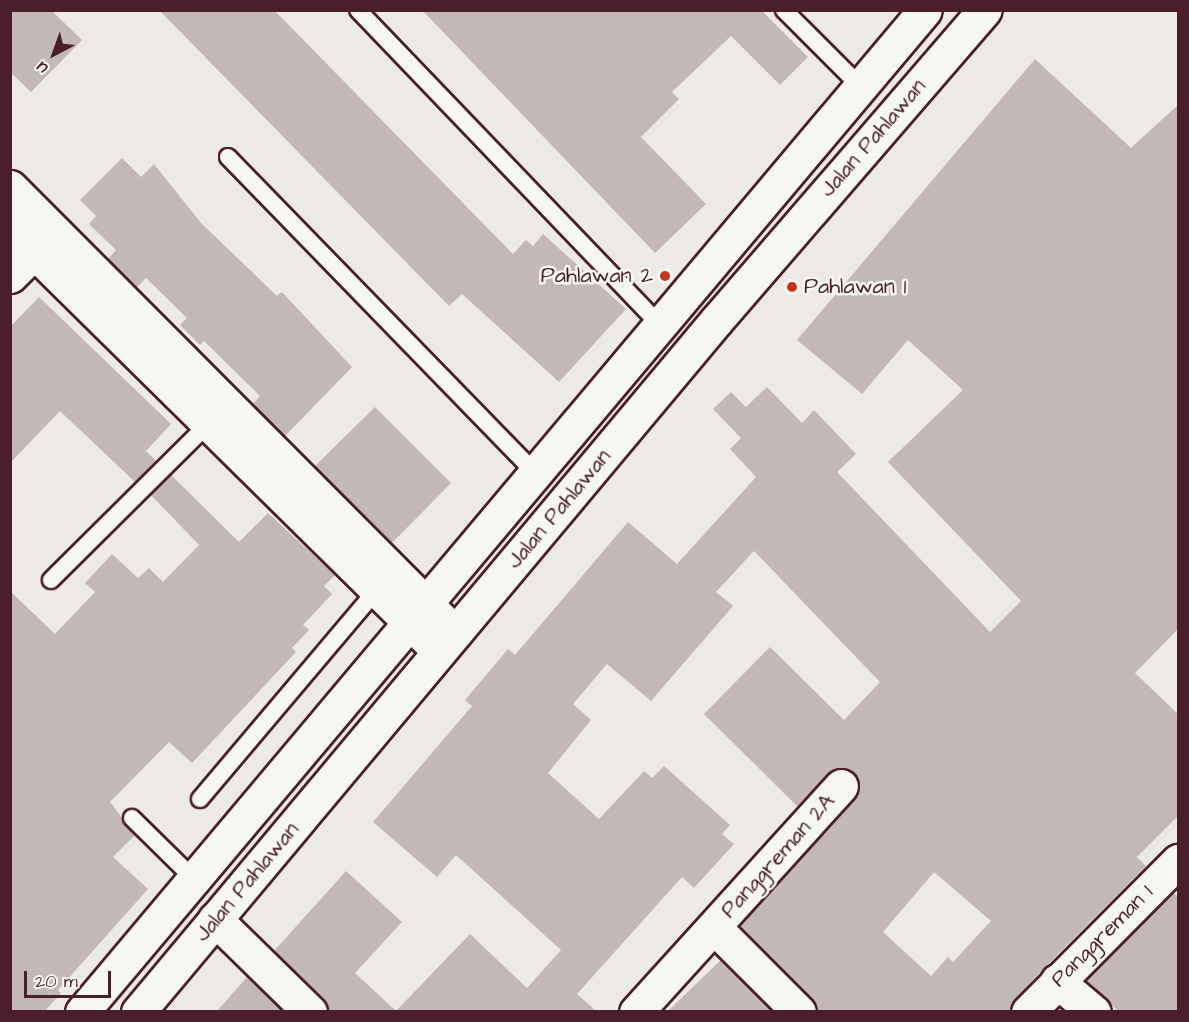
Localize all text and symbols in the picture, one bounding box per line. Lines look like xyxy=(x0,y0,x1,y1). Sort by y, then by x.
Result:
north arrow xyxy=(24,24,84,84)
text: U xyxy=(32,56,53,79)
street label: Jalan Pahlawan xyxy=(814,73,932,203)
place label: Pahlawan 2 xyxy=(541,263,653,289)
marker: Pahlawan 2 xyxy=(658,269,672,283)
place label: Pahlawan 1 xyxy=(804,274,906,300)
marker: Pahlawan 1 xyxy=(785,280,799,294)
street label: Jalan Pahlawan xyxy=(501,444,617,574)
street label: Panggreman 2A xyxy=(715,789,841,923)
street label: Jalan Pahlawan xyxy=(189,817,305,947)
street label: Panggreman 1 xyxy=(1045,879,1159,993)
scale bar xyxy=(27,959,114,997)
text: 20 m xyxy=(35,969,78,994)

